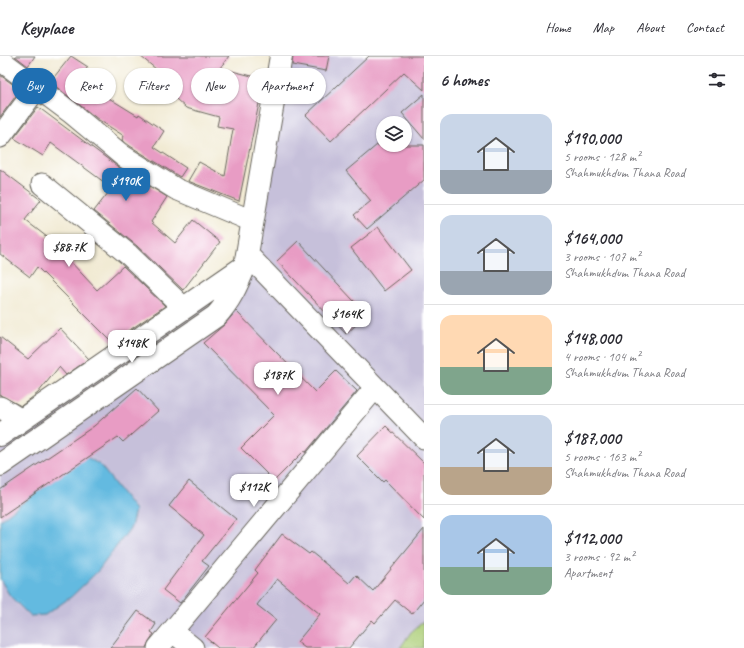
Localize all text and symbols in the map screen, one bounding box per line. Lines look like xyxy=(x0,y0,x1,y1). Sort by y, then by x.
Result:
text: Keyplace xyxy=(20,16,73,40)
text: Home xyxy=(545,19,571,36)
text: Map xyxy=(593,19,614,36)
text: About xyxy=(636,19,664,36)
text: Contact xyxy=(686,19,724,36)
chip: Buy xyxy=(12,68,57,104)
chip: Rent xyxy=(65,68,116,104)
chip: Filters xyxy=(124,68,183,104)
chip: New xyxy=(191,68,239,104)
chip: Apartment xyxy=(247,68,326,104)
icon: filters xyxy=(706,69,728,91)
text: 6 homes xyxy=(440,70,488,91)
map controls xyxy=(376,116,412,152)
button: layers xyxy=(376,116,412,152)
text: $190,000 xyxy=(564,128,621,149)
icon: home xyxy=(472,130,520,178)
text: 5 rooms · 128 m² xyxy=(564,149,640,165)
text: Shahmukhdum Thana Road xyxy=(564,165,685,181)
pin: $190K xyxy=(98,168,154,202)
text: $190K xyxy=(111,173,141,189)
text: $164,000 xyxy=(564,228,621,249)
icon: home xyxy=(472,231,520,279)
pin: $88.7K xyxy=(36,234,102,268)
text: $88.7K xyxy=(53,239,85,255)
text: 3 rooms · 107 m² xyxy=(564,249,640,265)
text: Shahmukhdum Thana Road xyxy=(564,265,685,281)
pin: $164K xyxy=(319,301,375,335)
text: $164K xyxy=(332,306,362,322)
text: $148,000 xyxy=(564,328,621,349)
pin: $148K xyxy=(104,330,160,364)
icon: home xyxy=(472,331,520,379)
text: $148K xyxy=(117,335,147,351)
text: 4 rooms · 104 m² xyxy=(564,349,640,365)
pin: $187K xyxy=(250,362,306,396)
text: Shahmukhdum Thana Road xyxy=(564,365,685,381)
text: $187K xyxy=(263,367,293,383)
text: $187,000 xyxy=(564,428,621,449)
icon: home xyxy=(472,431,520,479)
text: 5 rooms · 163 m² xyxy=(564,449,640,465)
text: Shahmukhdum Thana Road xyxy=(564,465,685,481)
pin: $112K xyxy=(226,474,282,508)
text: $112K xyxy=(239,479,269,495)
text: $112,000 xyxy=(564,528,621,549)
icon: home xyxy=(472,531,520,579)
text: 3 rooms · 92 m² xyxy=(564,549,634,565)
text: Apartment xyxy=(564,565,612,581)

